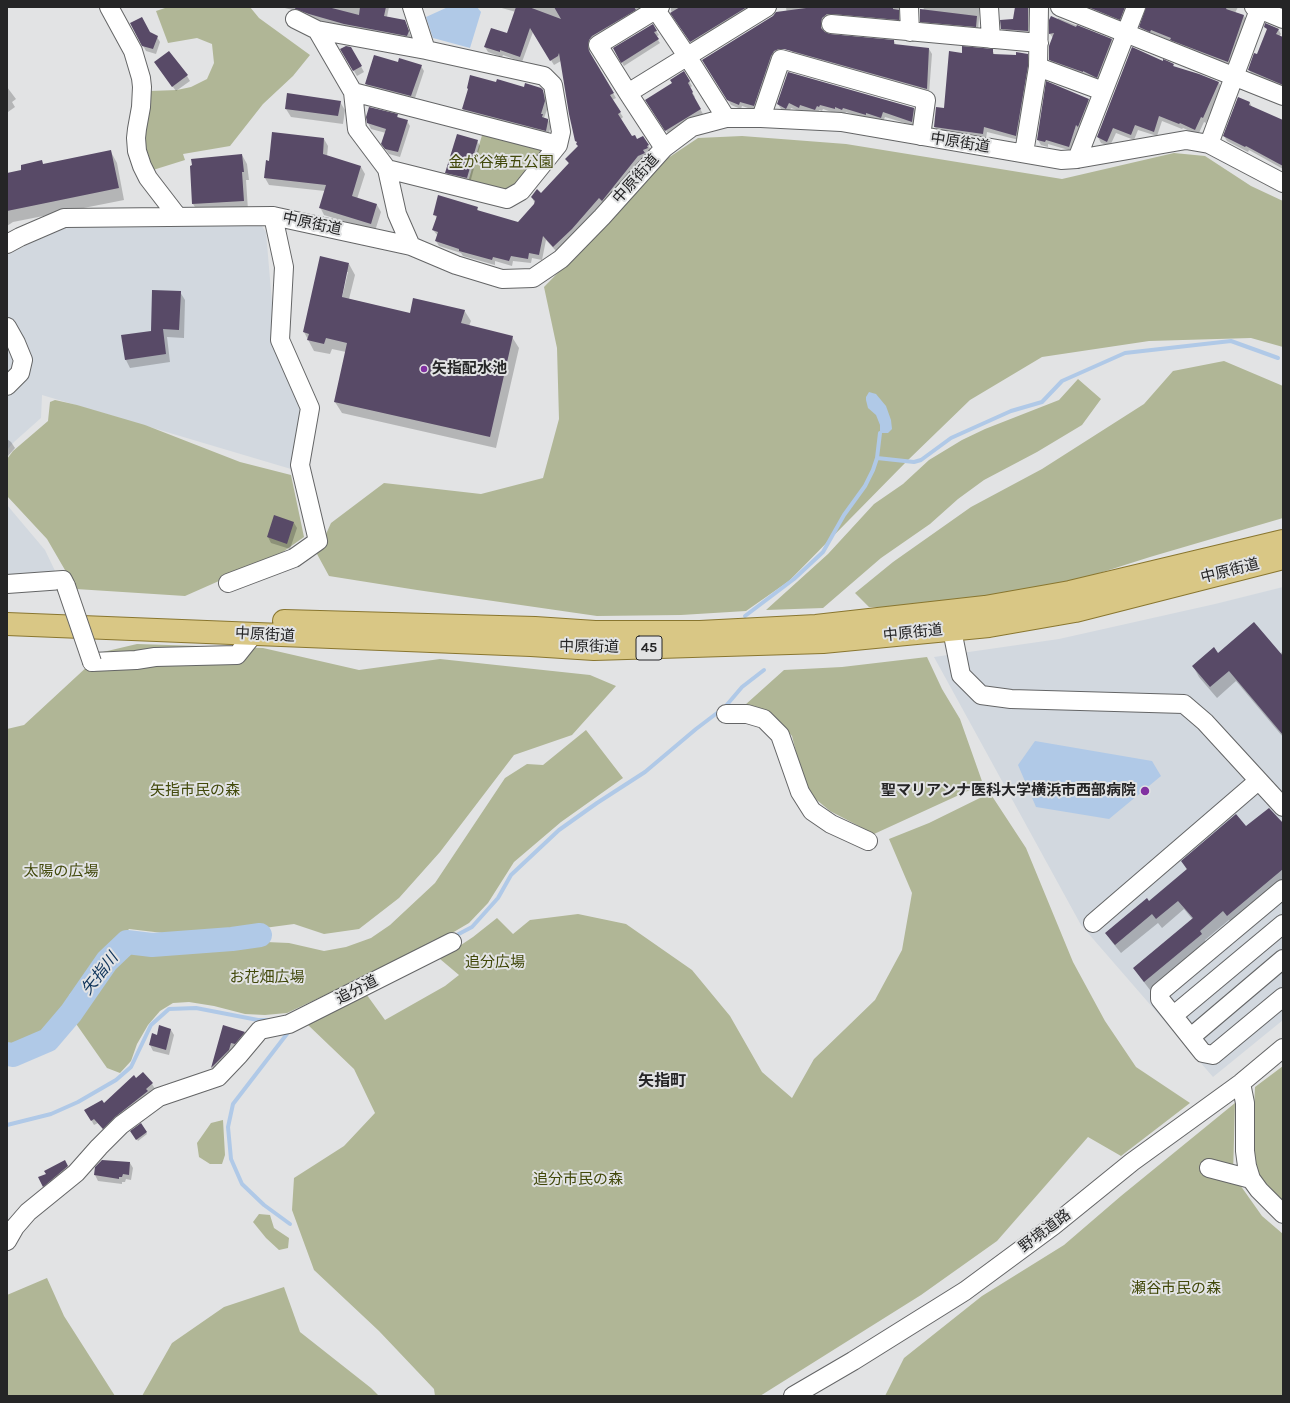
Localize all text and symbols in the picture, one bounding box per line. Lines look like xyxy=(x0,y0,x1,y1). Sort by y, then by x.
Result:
street label: 中原街道 xyxy=(929,129,991,157)
street label: 中原街道 xyxy=(609,151,663,207)
park label: 金が谷第五公園 xyxy=(449,154,553,172)
street label: 中原街道 xyxy=(281,209,343,239)
place label: 矢指配水池 xyxy=(432,360,507,378)
marker: 矢指配水池 xyxy=(419,364,429,374)
street label: 中原街道 xyxy=(1199,555,1261,587)
street label: 中原街道 xyxy=(882,621,944,645)
street label: 中原街道 xyxy=(235,624,295,646)
road number: 45 xyxy=(636,636,662,660)
street label: 中原街道 xyxy=(559,637,619,657)
park label: 矢指市民の森 xyxy=(150,782,240,800)
place label: 聖マリアンナ医科大学横浜市西部病院 xyxy=(881,782,1136,800)
marker: 聖マリアンナ医科大学横浜市西部病院 xyxy=(1139,785,1151,797)
park label: 太陽の広場 xyxy=(24,863,98,881)
water label: 矢指川 xyxy=(78,949,122,999)
park label: 追分広場 xyxy=(465,954,525,972)
park label: お花畑広場 xyxy=(230,969,304,987)
street label: 追分道 xyxy=(333,972,381,1008)
district label: 矢指町 xyxy=(638,1071,686,1091)
park label: 追分市民の森 xyxy=(533,1171,623,1189)
street label: 野境道路 xyxy=(1016,1206,1074,1256)
park label: 瀬谷市民の森 xyxy=(1131,1280,1221,1298)

